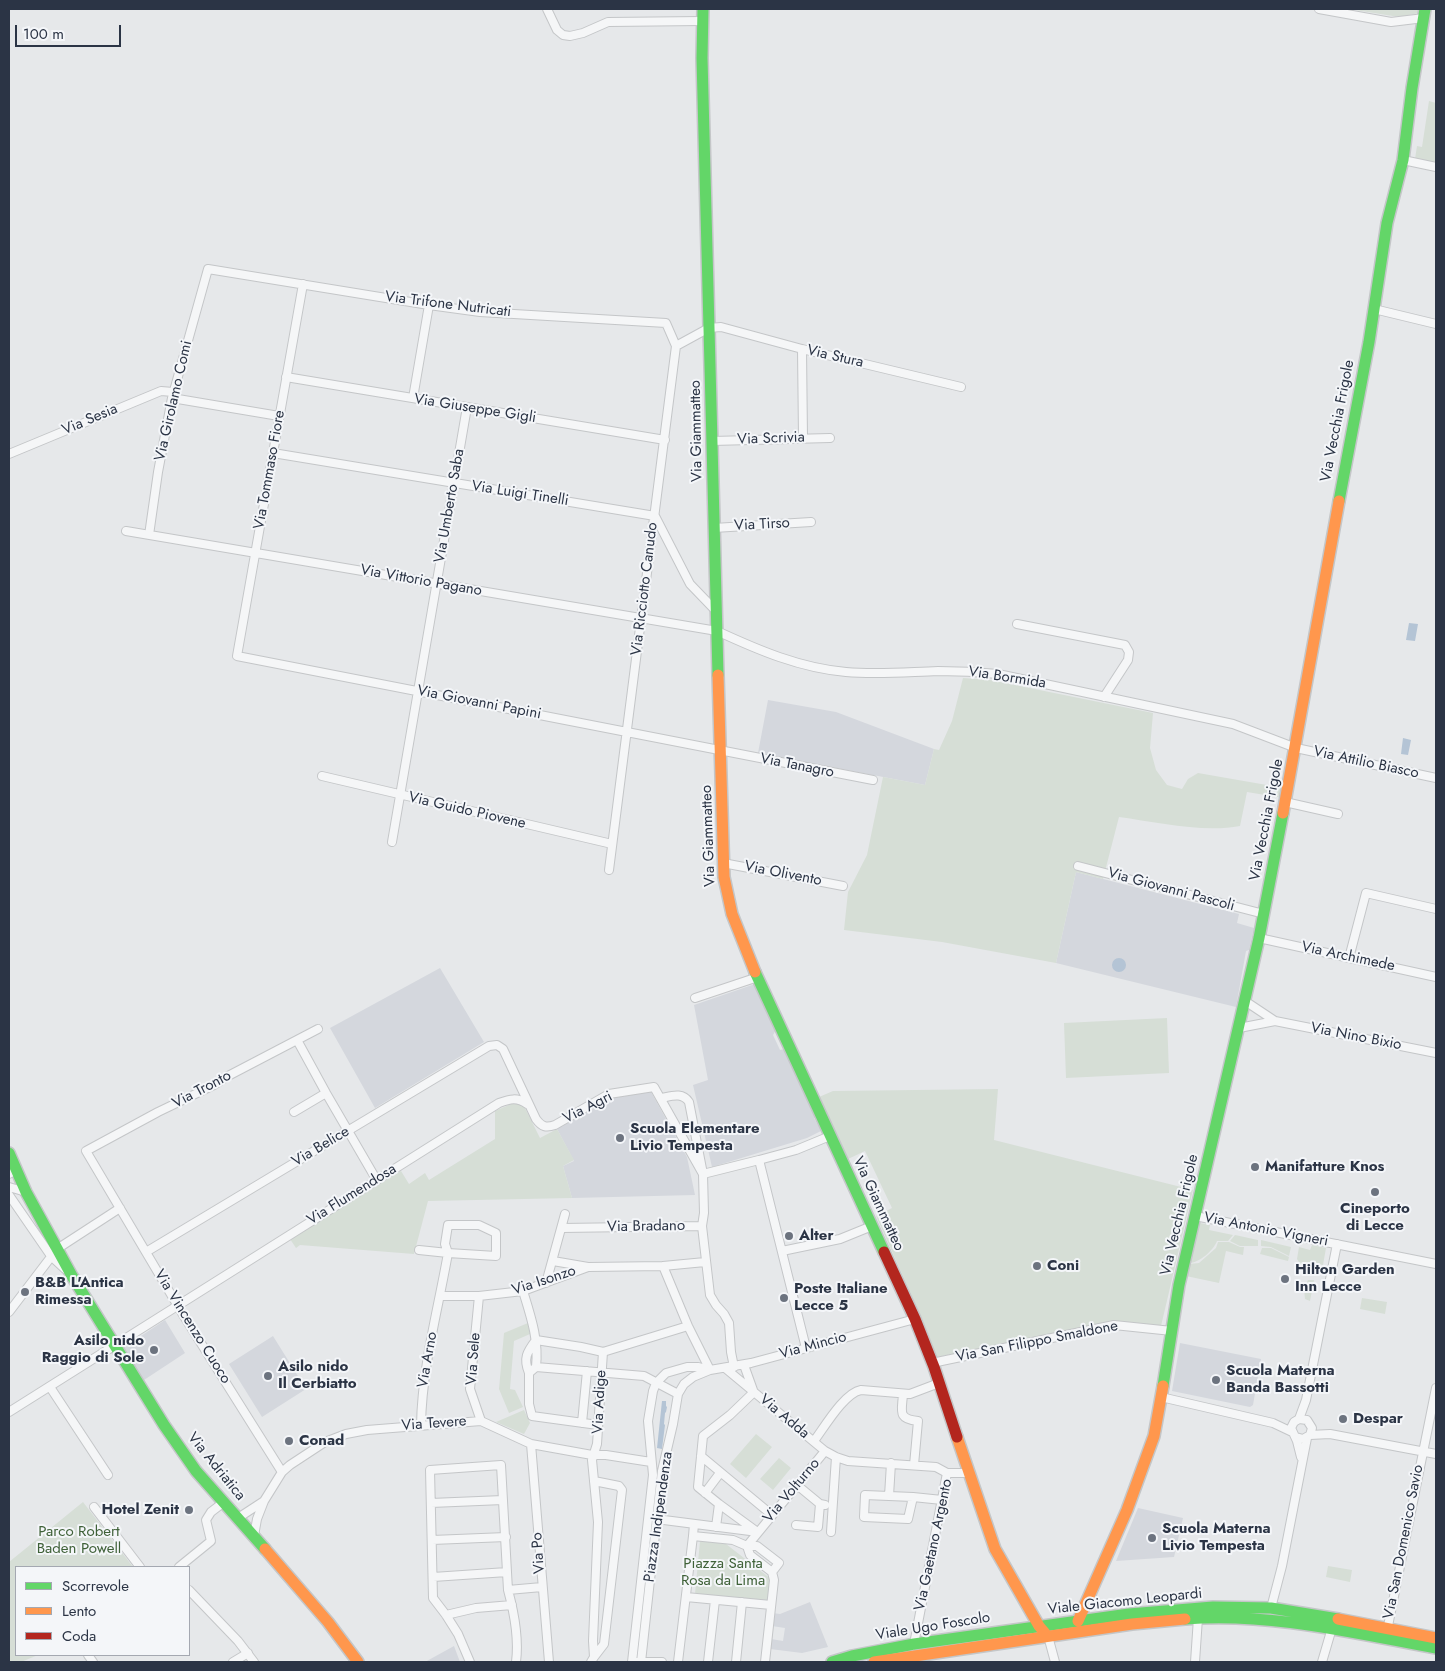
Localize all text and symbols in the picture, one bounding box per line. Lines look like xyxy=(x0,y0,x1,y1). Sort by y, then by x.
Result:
scale bar xyxy=(18,15,124,47)
text: 100 m xyxy=(23,23,64,45)
street label: Via Trifone Nutricati xyxy=(384,288,512,322)
street label: Via Girolamo Comi xyxy=(151,339,197,463)
street label: Via Stura xyxy=(805,342,865,372)
street label: Via Vecchia Frigole xyxy=(1317,358,1359,484)
street label: Via Giammatteo xyxy=(687,380,707,482)
street label: Via Giuseppe Gigli xyxy=(413,390,537,428)
street label: Via Sesia xyxy=(60,400,120,440)
street label: Via Tommaso Fiore xyxy=(251,409,289,531)
street label: Via Scrivia xyxy=(737,429,805,449)
street label: Via Umberto Saba xyxy=(431,448,469,564)
street label: Via Luigi Tinelli xyxy=(470,477,570,511)
street label: Via Tirso xyxy=(734,515,790,535)
street label: Via Ricciotto Canudo xyxy=(628,521,662,657)
street label: Via Vittorio Pagano xyxy=(359,561,483,601)
street label: Via Bormida xyxy=(967,663,1047,693)
street label: Via Giovanni Papini xyxy=(415,682,543,724)
street label: Via Attilio Biasco xyxy=(1312,743,1420,783)
street label: Via Tanagro xyxy=(758,750,836,782)
street label: Via Vecchia Frigole xyxy=(1246,757,1288,883)
street label: Via Giammatteo xyxy=(698,785,720,887)
street label: Via Guido Piovene xyxy=(407,789,527,833)
street label: Via Olivento xyxy=(743,858,823,890)
street label: Via Giovanni Pascoli xyxy=(1106,864,1236,916)
street label: Via Archimede xyxy=(1300,938,1396,976)
street label: Via Nino Bixio xyxy=(1309,1019,1403,1055)
street label: Via Tronto xyxy=(169,1067,235,1113)
street label: Via Agri xyxy=(560,1088,616,1128)
place label: Scuola Elementare Livio Tempesta xyxy=(630,1120,759,1155)
street label: Via Belice xyxy=(289,1123,353,1171)
marker: Scuola Elementare Livio Tempesta xyxy=(614,1132,626,1144)
street label: Via Vecchia Frigole xyxy=(1157,1153,1203,1277)
street label: Via Giammatteo xyxy=(848,1154,908,1254)
place label: Manifatture Knos xyxy=(1265,1158,1384,1176)
street label: Via Flumendosa xyxy=(304,1160,400,1230)
marker: Manifatture Knos xyxy=(1249,1161,1261,1173)
marker: Cineporto di Lecce xyxy=(1369,1186,1381,1198)
place label: Cineporto di Lecce xyxy=(1340,1200,1410,1235)
street label: Via Antonio Vigneri xyxy=(1202,1209,1330,1251)
street label: Via Bradano xyxy=(607,1217,685,1237)
place label: Alter xyxy=(799,1227,834,1245)
marker: Alter xyxy=(783,1230,795,1242)
place label: Coni xyxy=(1047,1257,1079,1275)
marker: Coni xyxy=(1031,1260,1043,1272)
place label: Hilton Garden Inn Lecce xyxy=(1295,1261,1395,1296)
street label: Via Isonzo xyxy=(510,1262,578,1300)
street label: Via Vincenzo Cuoco xyxy=(150,1267,234,1387)
marker: Hilton Garden Inn Lecce xyxy=(1279,1273,1291,1285)
place label: B&B L'Antica Rimessa xyxy=(35,1274,124,1309)
place label: Poste Italiane Lecce 5 xyxy=(794,1280,888,1315)
marker: B&B L'Antica Rimessa xyxy=(19,1286,31,1298)
marker: Poste Italiane Lecce 5 xyxy=(778,1292,790,1304)
street label: Via San Filippo Smaldone xyxy=(954,1317,1120,1367)
street label: Via Mincio xyxy=(777,1328,849,1364)
street label: Via Arno xyxy=(414,1331,442,1389)
place label: Asilo nido Raggio di Sole xyxy=(42,1332,144,1367)
street label: Via Sele xyxy=(463,1332,485,1386)
marker: Asilo nido Raggio di Sole xyxy=(148,1344,160,1356)
place label: Asilo nido Il Cerbiatto xyxy=(278,1358,356,1393)
place label: Scuola Materna Banda Bassotti xyxy=(1226,1362,1335,1397)
marker: Asilo nido Il Cerbiatto xyxy=(262,1370,274,1382)
street label: Via Adige xyxy=(589,1370,611,1434)
marker: Scuola Materna Banda Bassotti xyxy=(1210,1374,1222,1386)
street label: Via Adda xyxy=(755,1391,813,1443)
place label: Despar xyxy=(1353,1410,1403,1428)
street label: Via Tevere xyxy=(401,1413,467,1435)
marker: Despar xyxy=(1337,1413,1349,1425)
street label: Via Adriatica xyxy=(183,1429,249,1505)
place label: Conad xyxy=(299,1432,344,1450)
marker: Conad xyxy=(283,1435,295,1447)
street label: Piazza Indipendenza xyxy=(641,1451,677,1583)
street label: Via Volturno xyxy=(760,1455,824,1527)
street label: Via San Domenico Savio xyxy=(1380,1463,1428,1621)
street label: Via Gaetano Argento xyxy=(911,1477,957,1613)
place label: Hotel Zenit xyxy=(101,1501,179,1519)
marker: Hotel Zenit xyxy=(183,1504,195,1516)
place label: Scuola Materna Livio Tempesta xyxy=(1162,1520,1271,1555)
park label: Parco Robert Baden Powell xyxy=(37,1523,121,1558)
street label: Via Po xyxy=(529,1532,549,1574)
marker: Scuola Materna Livio Tempesta xyxy=(1146,1532,1158,1544)
park label: Piazza Santa Rosa da Lima xyxy=(681,1555,765,1590)
legend xyxy=(15,1566,190,1656)
text: Scorrevole xyxy=(62,1575,129,1597)
street label: Viale Giacomo Leopardi xyxy=(1047,1585,1203,1619)
text: Lento xyxy=(62,1600,96,1622)
street label: Viale Ugo Foscolo xyxy=(875,1609,991,1645)
text: Coda xyxy=(62,1625,96,1647)

